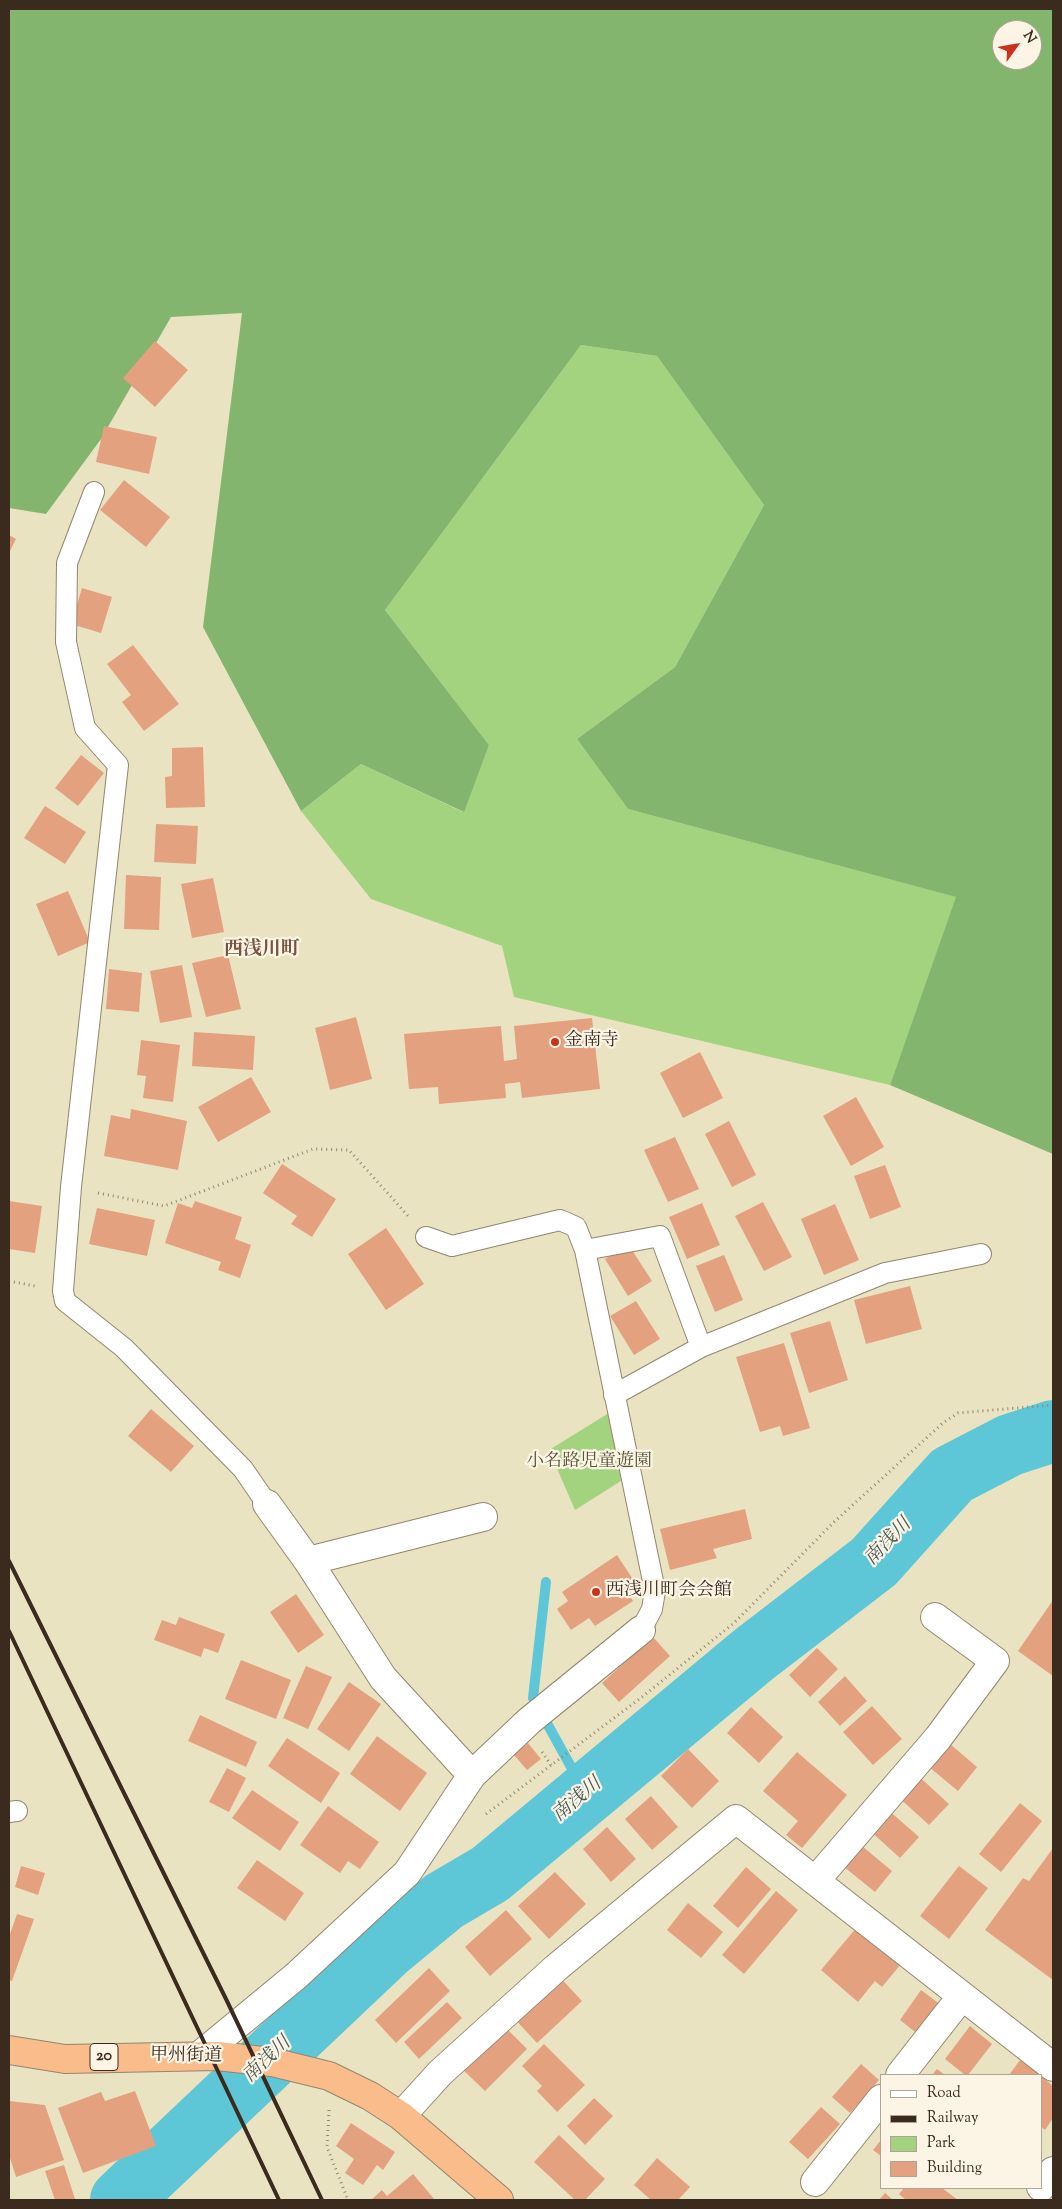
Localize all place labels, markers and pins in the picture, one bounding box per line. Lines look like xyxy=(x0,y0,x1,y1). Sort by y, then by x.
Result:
place label: 金南寺 xyxy=(565,1031,619,1053)
marker: 金南寺 xyxy=(549,1036,561,1048)
place label: 西浅川町会会館 xyxy=(606,1581,732,1603)
marker: 西浅川町会会館 xyxy=(590,1586,602,1598)

